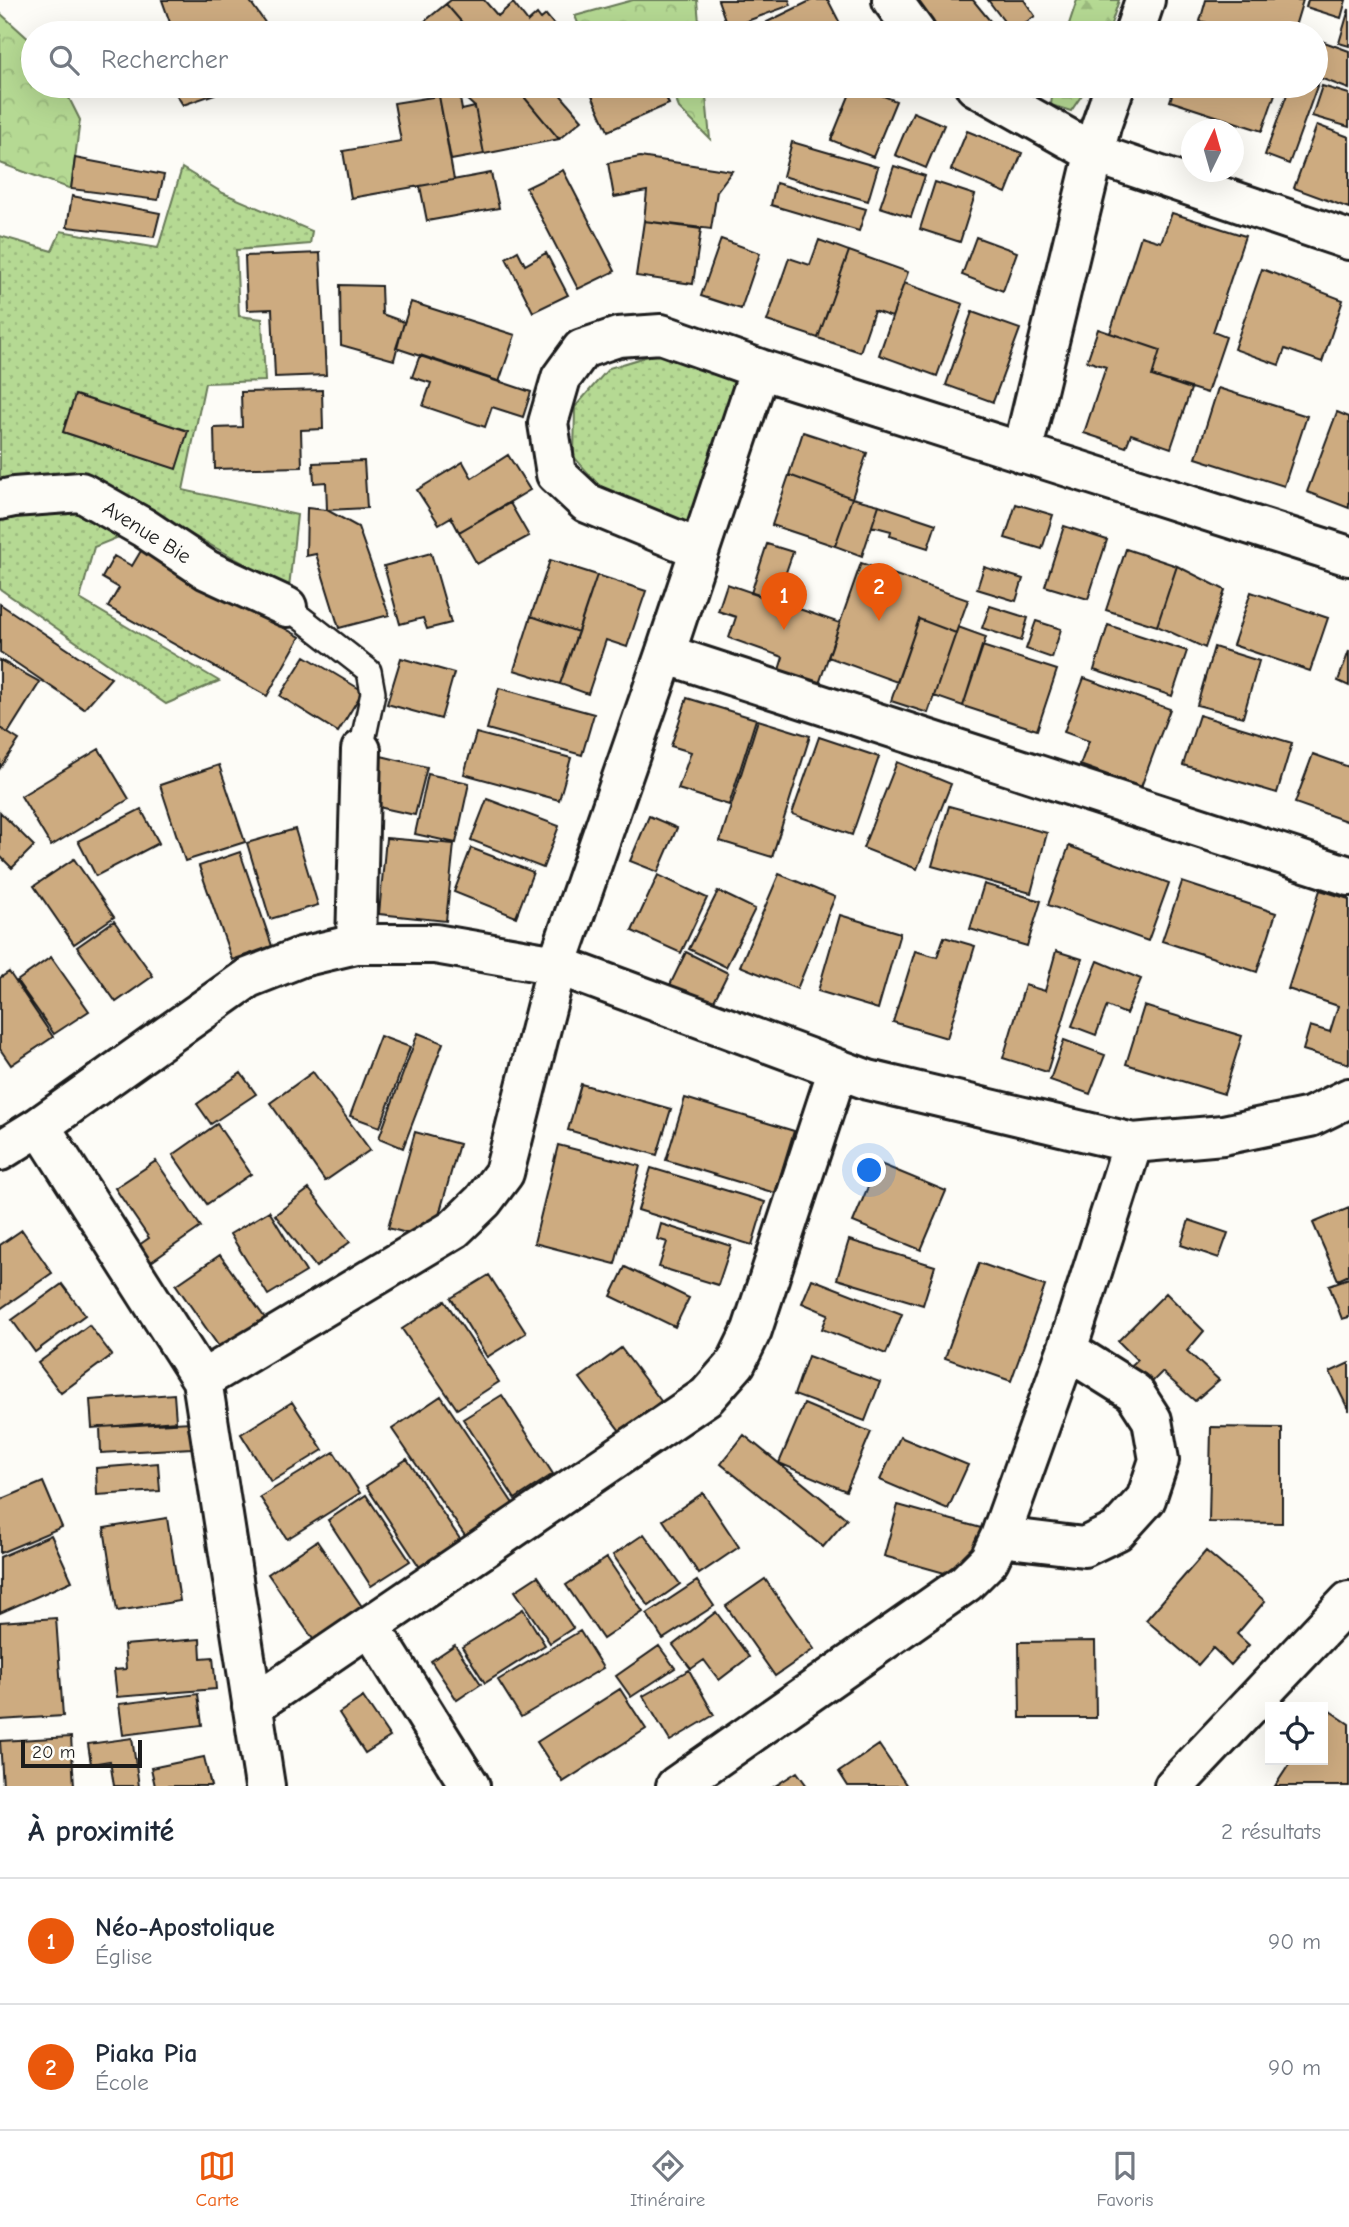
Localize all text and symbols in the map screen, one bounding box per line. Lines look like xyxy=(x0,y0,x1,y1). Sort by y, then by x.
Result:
search box xyxy=(21,21,1328,98)
icon: search xyxy=(45,41,83,79)
text: Rechercher xyxy=(101,45,228,75)
north arrow xyxy=(1181,119,1244,182)
street label: Avenue Bie xyxy=(99,496,195,568)
pin: 2 xyxy=(856,563,902,621)
pin: 1 xyxy=(761,572,807,630)
your location xyxy=(852,1153,886,1187)
map controls xyxy=(1265,1702,1328,1765)
button: locate xyxy=(1265,1702,1328,1765)
scale bar xyxy=(21,1737,142,1769)
text: 20 m xyxy=(32,1741,76,1763)
text: À proximité xyxy=(28,1814,174,1849)
text: 2 résultats xyxy=(1221,1818,1321,1845)
text: Néo-Apostolique xyxy=(95,1913,275,1943)
text: 1 xyxy=(46,1928,56,1955)
text: 90 m xyxy=(1268,1928,1321,1955)
text: Église xyxy=(95,1943,152,1970)
text: Piaka Pia xyxy=(95,2039,198,2069)
text: 2 xyxy=(45,2054,57,2081)
text: 90 m xyxy=(1268,2054,1321,2081)
text: École xyxy=(95,2069,149,2096)
tab: Carte xyxy=(196,2147,239,2211)
tab: Itinéraire xyxy=(630,2147,705,2211)
tab: Favoris xyxy=(1096,2147,1153,2211)

